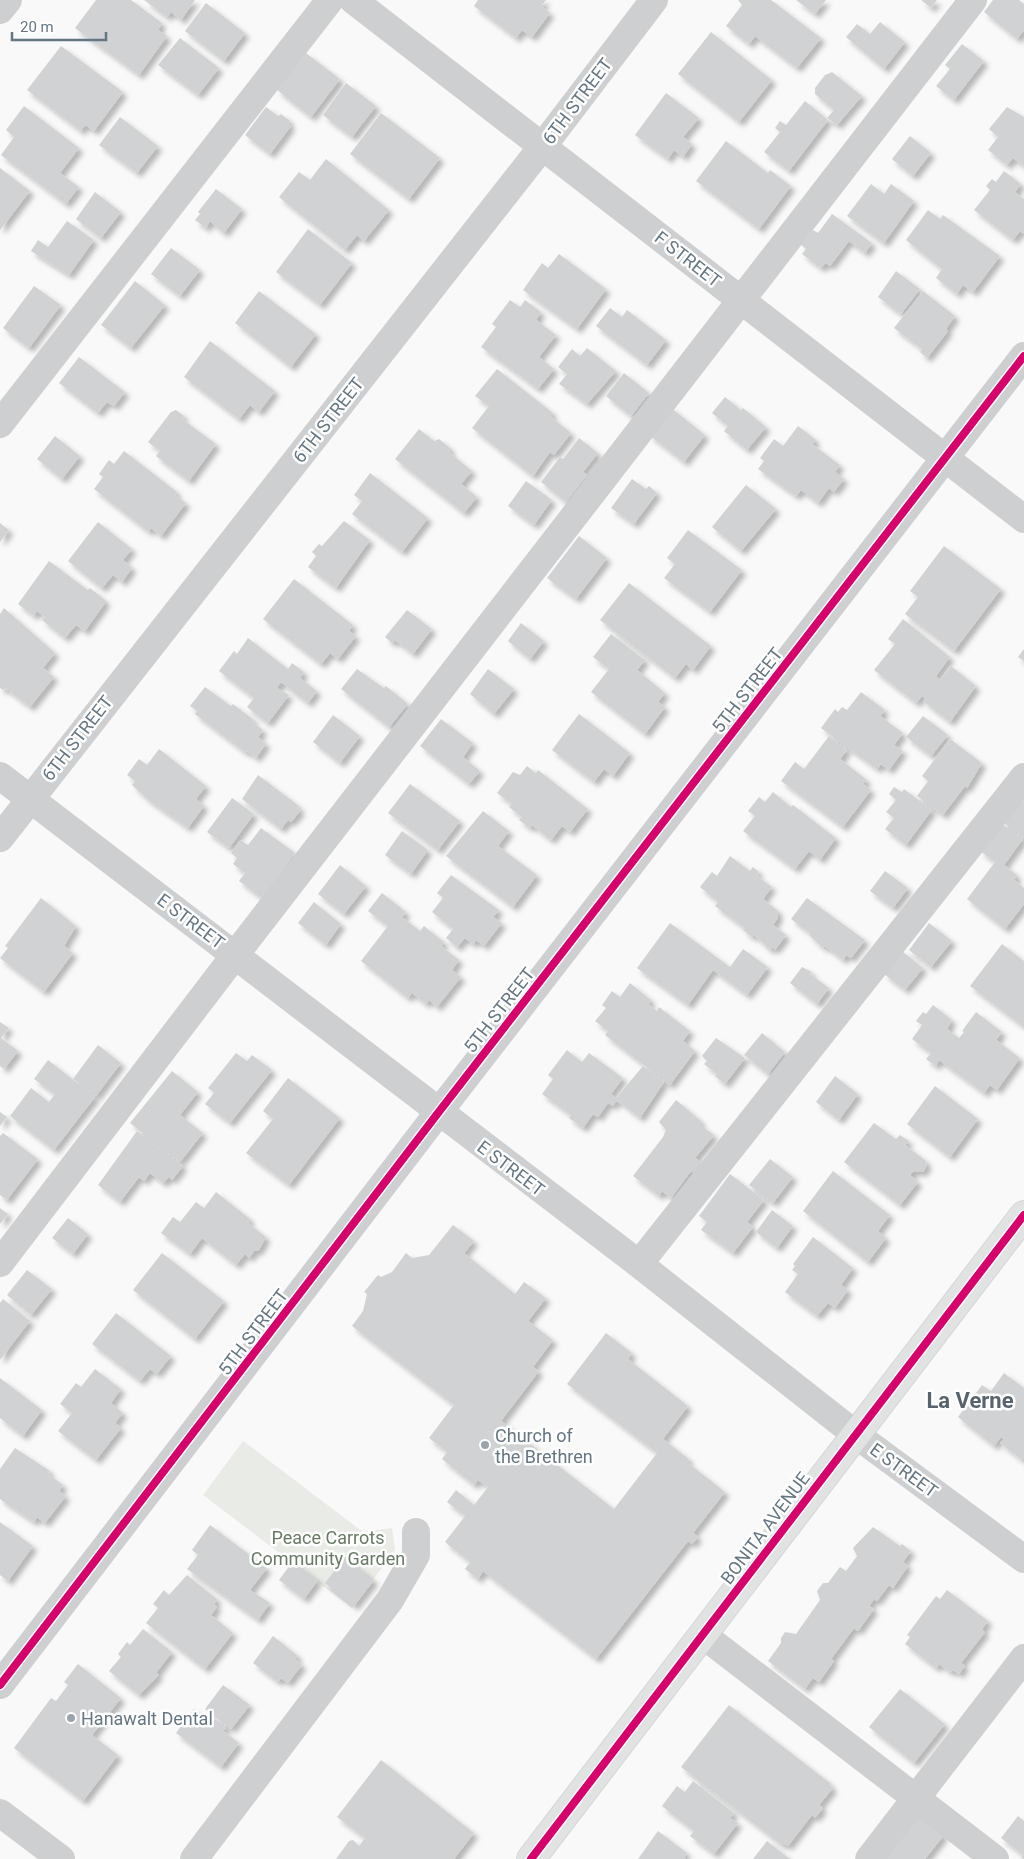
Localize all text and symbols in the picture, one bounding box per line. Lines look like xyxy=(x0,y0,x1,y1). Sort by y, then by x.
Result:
scale bar xyxy=(12,10,106,42)
text: 20 m xyxy=(20,18,54,36)
street label: 6TH STREET xyxy=(538,54,616,148)
street label: F STREET xyxy=(651,227,726,292)
street label: 6TH STREET xyxy=(288,373,368,467)
street label: 5TH STREET xyxy=(707,643,787,737)
street label: 6TH STREET xyxy=(37,691,117,785)
street label: E STREET xyxy=(153,889,229,953)
street label: 5TH STREET xyxy=(459,963,539,1057)
street label: E STREET xyxy=(473,1136,549,1200)
street label: 5TH STREET xyxy=(214,1285,292,1379)
district label: La Verne xyxy=(926,1388,1014,1413)
place label: Church of the Brethren xyxy=(495,1425,593,1467)
street label: E STREET xyxy=(866,1438,942,1502)
marker: Church of the Brethren xyxy=(479,1439,491,1451)
street label: BONITA AVENUE xyxy=(716,1468,814,1588)
park label: Peace Carrots Community Garden xyxy=(251,1527,405,1569)
place label: Hanawalt Dental xyxy=(81,1708,213,1729)
marker: Hanawalt Dental xyxy=(65,1712,77,1724)

